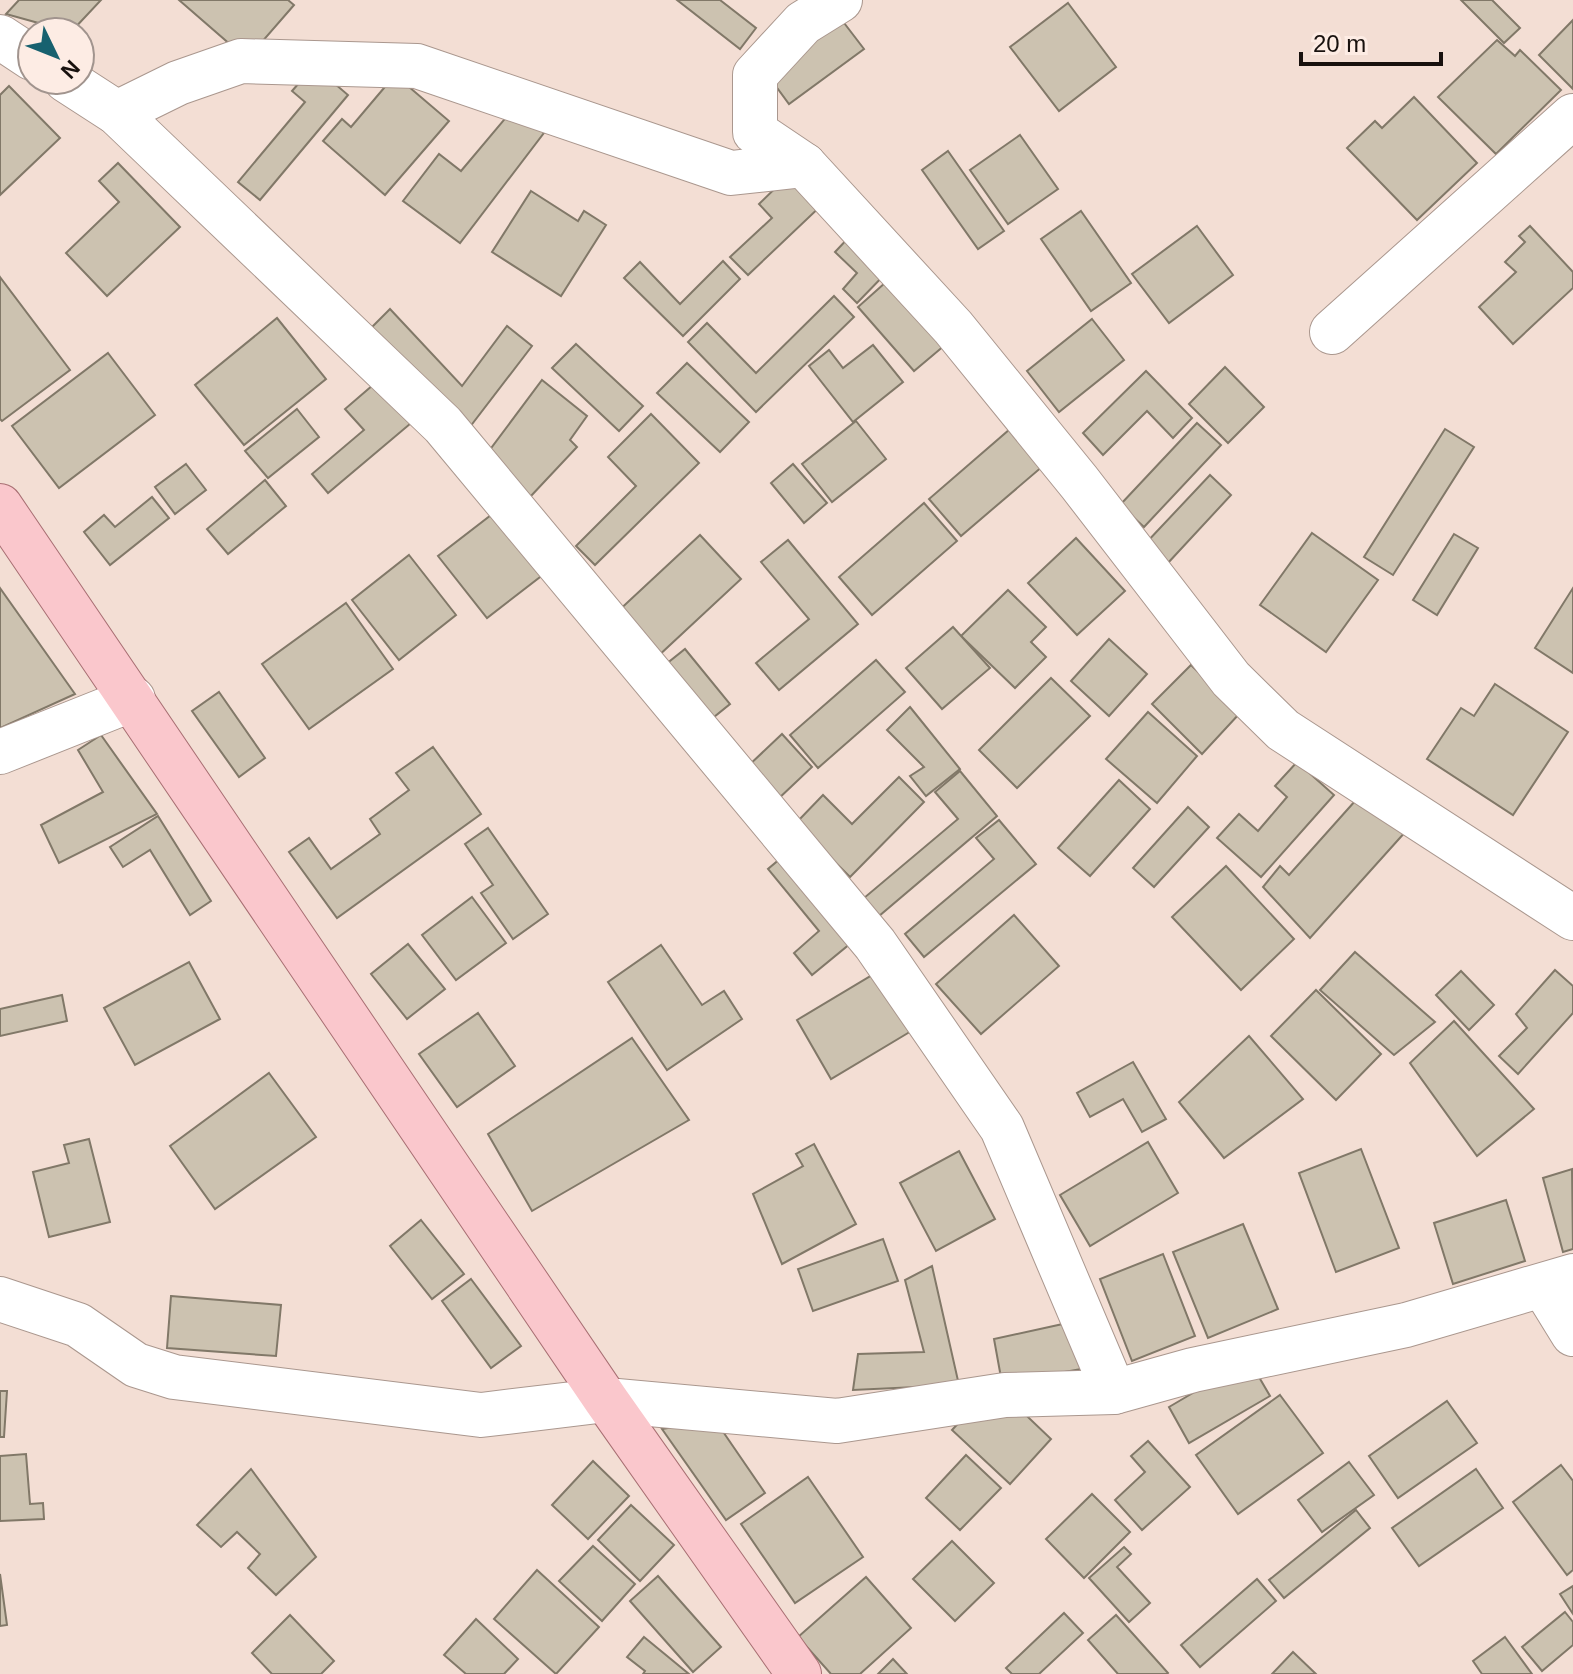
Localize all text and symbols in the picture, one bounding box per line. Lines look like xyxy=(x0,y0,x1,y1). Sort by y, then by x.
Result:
north arrow xyxy=(16,16,96,96)
scale bar xyxy=(1301,16,1441,66)
text: 20 m xyxy=(1313,30,1366,57)
text: N xyxy=(56,55,85,84)

